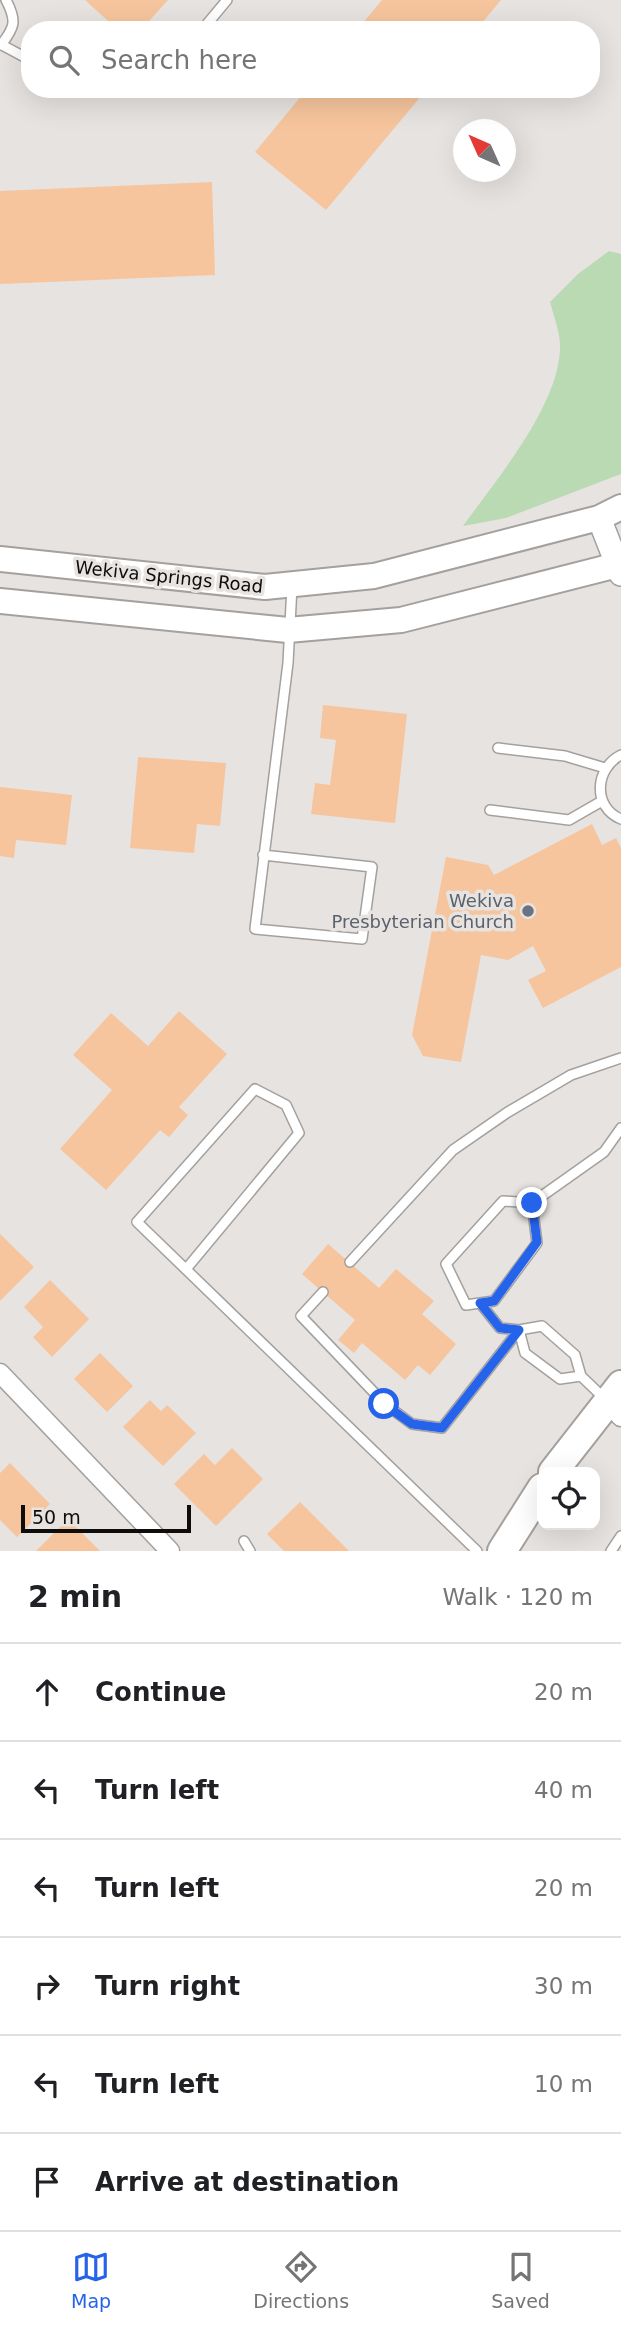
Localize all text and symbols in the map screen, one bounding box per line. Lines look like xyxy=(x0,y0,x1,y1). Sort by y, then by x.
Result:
search box xyxy=(21,21,600,98)
icon: search xyxy=(45,41,83,79)
text: Search here xyxy=(101,45,257,75)
north arrow xyxy=(453,119,516,182)
street label: Wekiva Springs Road xyxy=(74,556,264,597)
place label: Wekiva Presbyterian Church xyxy=(332,890,514,932)
marker: Wekiva Presbyterian Church xyxy=(520,903,536,919)
route end xyxy=(516,1187,547,1218)
route start xyxy=(368,1388,399,1419)
map controls xyxy=(537,1467,600,1530)
button: locate xyxy=(537,1467,600,1530)
scale bar xyxy=(21,1502,191,1534)
text: 50 m xyxy=(32,1506,81,1528)
text: 2 min xyxy=(28,1579,122,1614)
text: Walk · 120 m xyxy=(442,1584,593,1610)
icon: ahead xyxy=(28,1673,66,1711)
text: Continue xyxy=(95,1677,226,1707)
text: 20 m xyxy=(534,1679,593,1705)
icon: left xyxy=(28,1771,66,1809)
text: Turn left xyxy=(95,1775,219,1805)
text: 40 m xyxy=(534,1777,593,1803)
icon: left xyxy=(28,1869,66,1907)
text: Turn left xyxy=(95,1873,219,1903)
text: 20 m xyxy=(534,1875,593,1901)
icon: right xyxy=(28,1967,66,2005)
text: Turn right xyxy=(95,1971,240,2001)
text: 30 m xyxy=(534,1973,593,1999)
icon: left xyxy=(28,2065,66,2103)
text: Turn left xyxy=(95,2069,219,2099)
text: 10 m xyxy=(534,2071,593,2097)
icon: arrive xyxy=(28,2163,66,2201)
text: Arrive at destination xyxy=(95,2167,399,2197)
tab: Map xyxy=(71,2248,111,2312)
tab: Directions xyxy=(253,2248,349,2312)
tab: Saved xyxy=(491,2248,550,2312)

